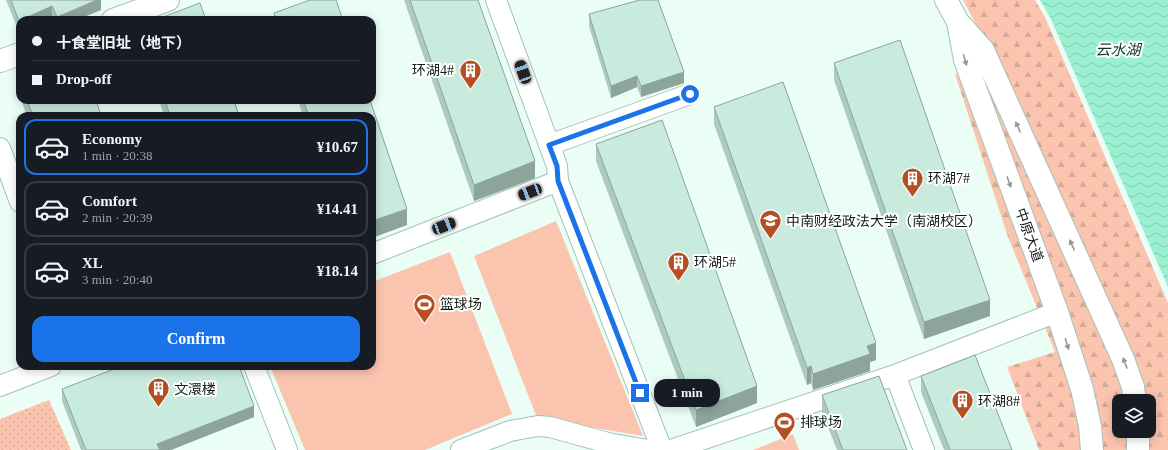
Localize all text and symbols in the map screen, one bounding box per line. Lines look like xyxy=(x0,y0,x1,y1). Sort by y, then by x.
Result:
text: 十食堂旧址（地下） xyxy=(56,35,191,51)
water label: 云水湖 xyxy=(1095,42,1142,58)
one-way arrow xyxy=(962,54,968,66)
building icon: 环湖4# xyxy=(457,57,483,90)
car xyxy=(513,59,533,85)
place label: 环湖4# xyxy=(412,63,454,78)
text: Drop-off xyxy=(56,71,112,87)
route start xyxy=(681,85,699,103)
one-way arrow xyxy=(1015,121,1021,132)
icon: car xyxy=(34,129,70,165)
text: Economy xyxy=(82,131,142,147)
text: ¥10.67 xyxy=(317,139,358,155)
text: 1 min · 20:38 xyxy=(82,148,152,163)
building icon: 环湖7# xyxy=(899,165,925,198)
place label: 环湖7# xyxy=(928,171,970,186)
one-way arrow xyxy=(1007,177,1013,189)
car xyxy=(517,182,543,202)
icon: car xyxy=(34,191,70,227)
text: Comfort xyxy=(82,193,137,209)
text: ¥14.41 xyxy=(317,201,358,217)
street label: 中原大道 xyxy=(1012,206,1046,264)
school or university icon: 中南财经政法大学（南湖校区） xyxy=(757,208,783,241)
text: 2 min · 20:39 xyxy=(82,210,152,225)
place label: 中南财经政法大学（南湖校区） xyxy=(786,213,982,229)
car xyxy=(431,216,457,236)
one-way arrow xyxy=(1068,239,1075,251)
building icon: 环湖5# xyxy=(665,249,691,282)
icon: car xyxy=(34,253,70,289)
text: XL xyxy=(82,255,103,271)
place label: 环湖5# xyxy=(694,255,736,270)
text: ¥18.14 xyxy=(317,263,358,279)
text: 3 min · 20:40 xyxy=(82,272,152,287)
sports icon: 篮球场 xyxy=(412,291,438,324)
place label: 篮球场 xyxy=(440,297,482,312)
button: Confirm xyxy=(32,316,360,362)
one-way arrow xyxy=(1065,339,1071,351)
one-way arrow xyxy=(1122,357,1128,369)
building icon: 文澴楼 xyxy=(145,376,171,409)
callout: 1 min xyxy=(654,379,720,407)
place label: 文澴楼 xyxy=(174,382,216,397)
route end xyxy=(631,384,649,402)
text: 1 min xyxy=(671,385,703,400)
building icon: 环湖8# xyxy=(950,388,976,421)
place label: 环湖8# xyxy=(978,394,1020,409)
map controls xyxy=(1112,394,1156,438)
button: layers xyxy=(1112,394,1156,438)
sports icon: 排球场 xyxy=(772,409,798,442)
place label: 排球场 xyxy=(800,415,842,430)

